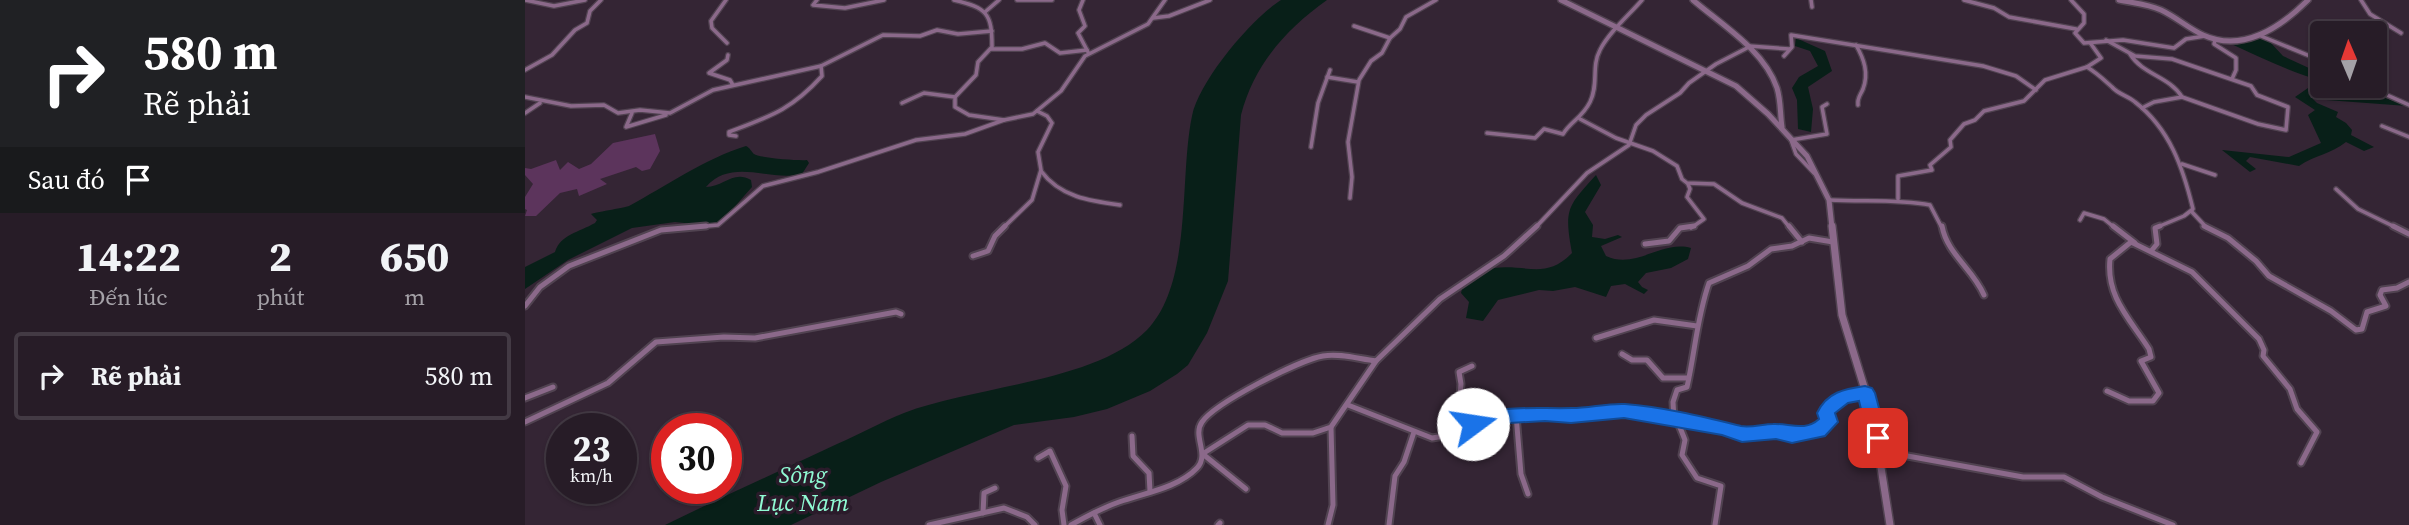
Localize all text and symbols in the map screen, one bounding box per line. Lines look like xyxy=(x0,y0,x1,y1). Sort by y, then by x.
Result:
text: 580 m xyxy=(143,18,278,85)
north arrow xyxy=(2310,21,2387,98)
map controls xyxy=(2310,21,2387,98)
icon: right xyxy=(28,28,119,119)
text: Rẽ phải xyxy=(143,82,251,126)
icon: arrive xyxy=(119,161,157,199)
text: Sau đó xyxy=(28,162,105,198)
text: 14:22 xyxy=(76,227,181,285)
text: 2 xyxy=(269,227,292,285)
text: 650 xyxy=(380,227,449,285)
text: Đến lúc xyxy=(89,281,167,313)
text: phút xyxy=(256,281,304,313)
text: m xyxy=(404,281,425,313)
icon: right xyxy=(32,357,70,395)
text: Rẽ phải xyxy=(91,358,181,394)
text: 580 m xyxy=(425,358,493,394)
position arrow xyxy=(1436,387,1510,461)
pin xyxy=(1848,408,1908,468)
speed limit sign: 30 xyxy=(651,413,742,504)
icon: arrive xyxy=(1859,419,1897,457)
text: 23 xyxy=(573,425,610,473)
water label: Sông Lục Nam xyxy=(756,458,849,519)
text: km/h xyxy=(570,463,613,488)

